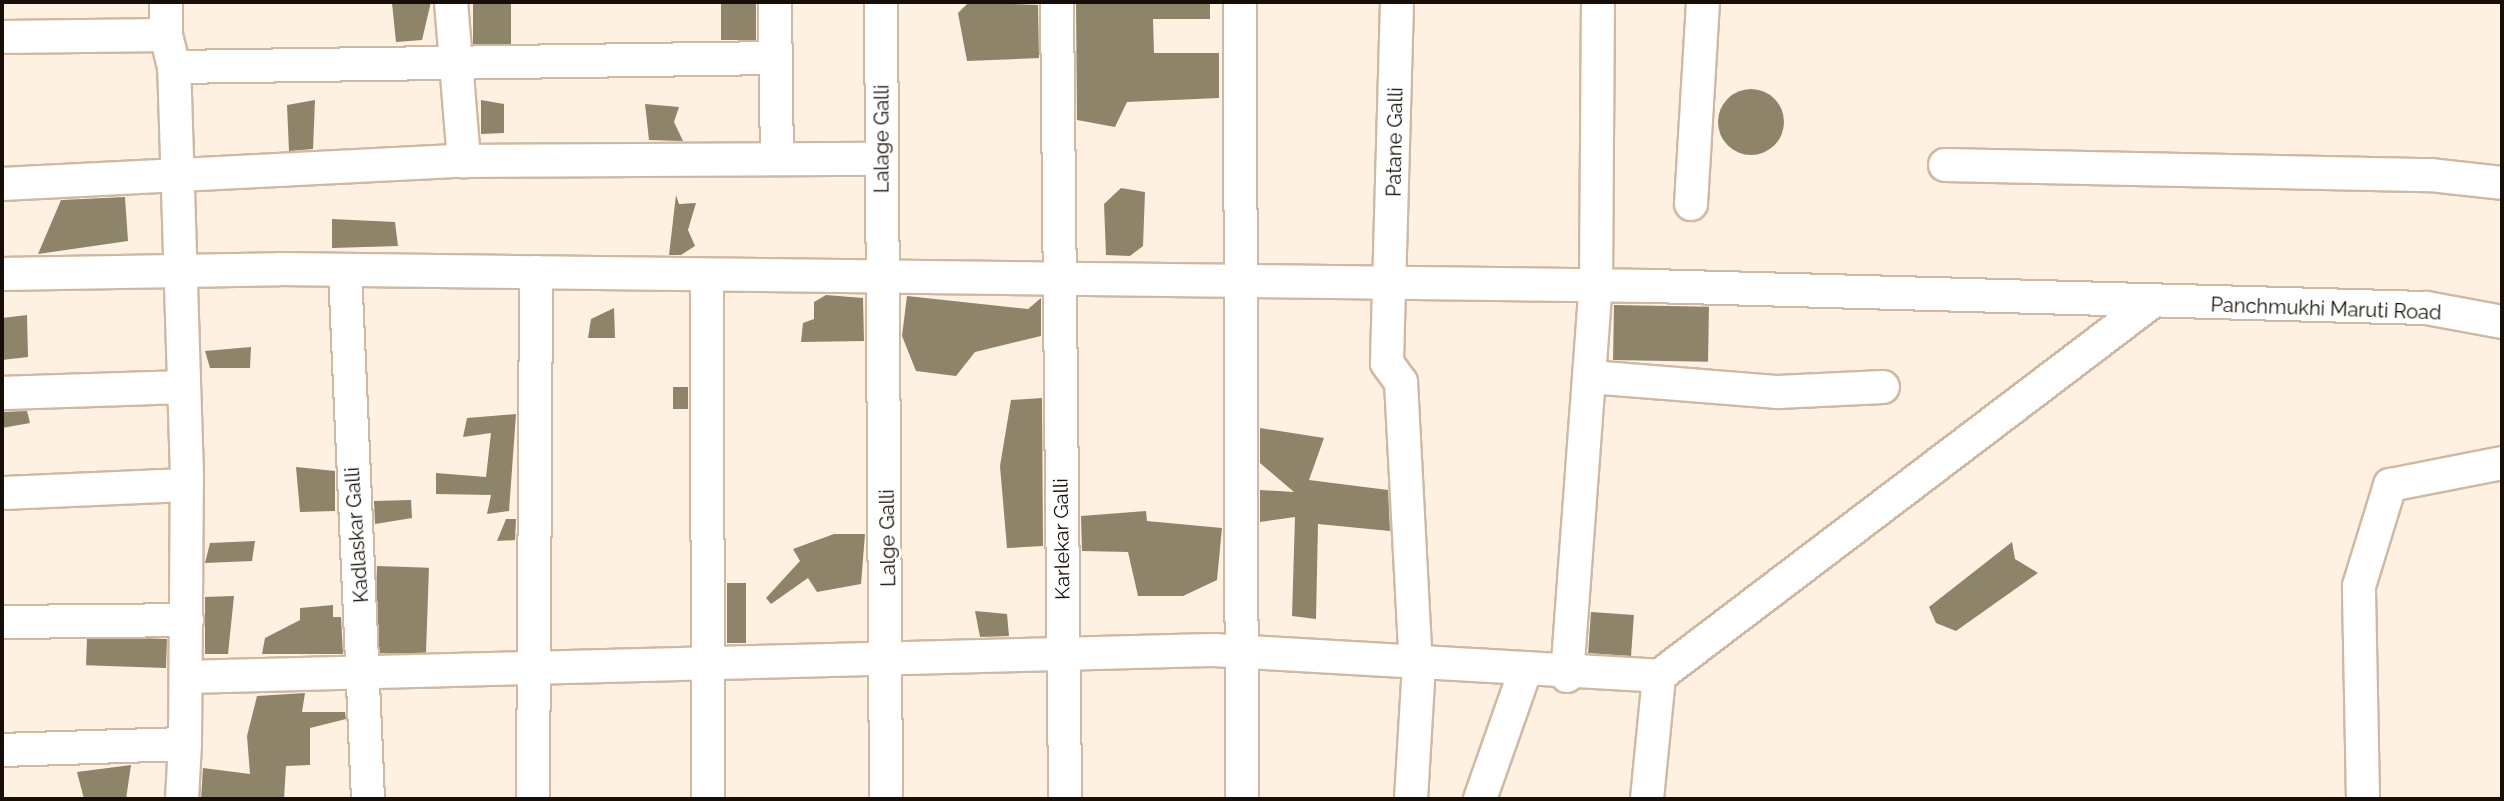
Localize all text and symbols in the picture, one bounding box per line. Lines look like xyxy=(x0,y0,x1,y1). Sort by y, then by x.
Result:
street label: Lalage Galli xyxy=(870,85,894,193)
street label: Patane Galli xyxy=(1382,87,1408,197)
street label: Panchmukhi Maruti Road xyxy=(2210,293,2442,325)
street label: Kadlaskar Galli xyxy=(340,466,374,604)
street label: Karlekar Galli xyxy=(1049,478,1075,600)
street label: Lalge Galli xyxy=(875,489,901,587)

